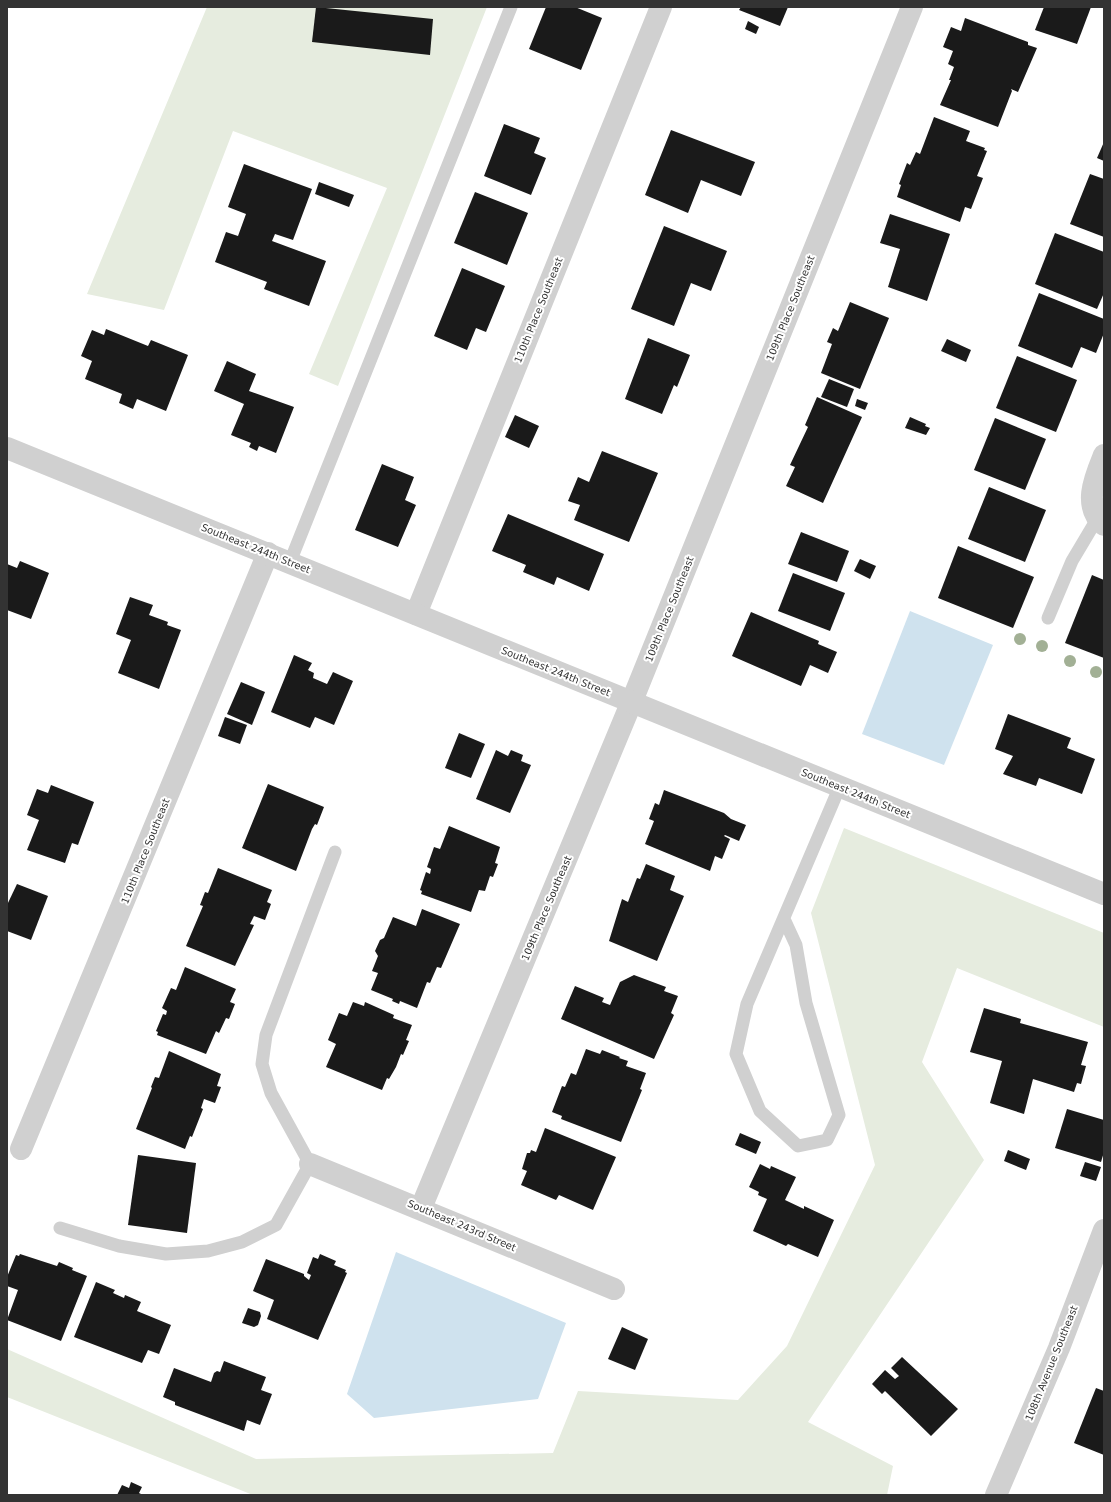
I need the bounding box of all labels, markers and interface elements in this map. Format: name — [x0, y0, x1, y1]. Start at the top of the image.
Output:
street label: 109th Place Southeast — [764, 254, 817, 363]
street label: 110th Place Southeast — [512, 256, 565, 365]
street label: Southeast 244th Street — [200, 522, 312, 575]
street label: 109th Place Southeast — [643, 555, 696, 664]
street label: Southeast 244th Street — [500, 645, 612, 698]
street label: Southeast 244th Street — [800, 767, 912, 820]
street label: 110th Place Southeast — [119, 797, 172, 906]
street label: 109th Place Southeast — [519, 854, 574, 962]
street label: Southeast 243rd Street — [406, 1198, 518, 1253]
street label: 108th Avenue Southeast — [1023, 1304, 1080, 1422]

